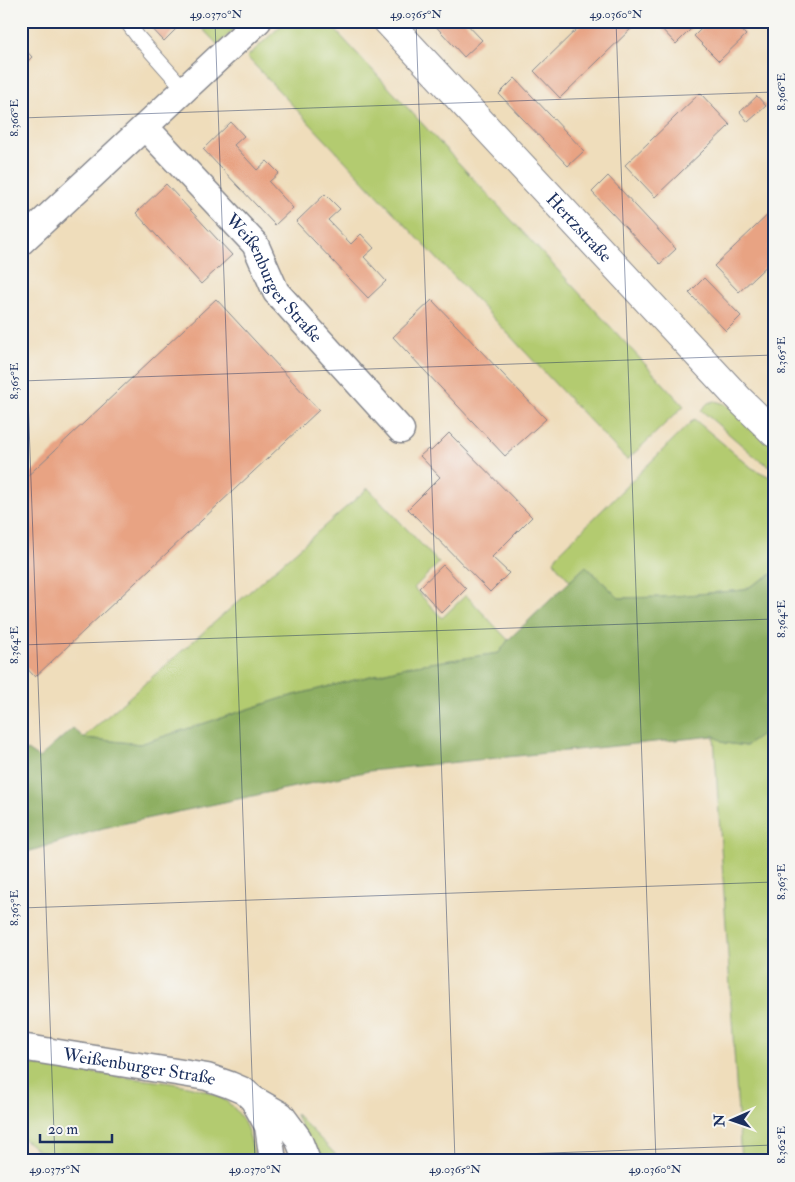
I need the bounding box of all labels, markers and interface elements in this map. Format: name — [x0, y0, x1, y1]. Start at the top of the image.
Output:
text: 49.0370°N — [190, 7, 242, 22]
text: 49.0365°N — [390, 7, 442, 22]
text: 49.0360°N — [590, 7, 643, 22]
text: 8.366°E — [774, 73, 789, 111]
text: 8.366°E — [7, 99, 22, 137]
street label: Hertzstraße — [541, 188, 617, 268]
street label: Weißenburger Straße — [220, 208, 328, 348]
text: 8.365°E — [774, 336, 789, 373]
text: 8.365°E — [7, 362, 22, 399]
text: 8.364°E — [774, 600, 789, 638]
text: 8.364°E — [7, 626, 22, 664]
text: 8.363°E — [774, 864, 789, 900]
text: 8.363°E — [7, 890, 22, 926]
street label: Weißenburger Straße — [60, 1043, 219, 1091]
north arrow — [708, 1094, 758, 1144]
scale bar — [40, 1112, 112, 1144]
text: N — [711, 1113, 728, 1128]
text: 20 m — [48, 1120, 78, 1139]
text: 8.362°E — [774, 1126, 789, 1164]
text: 49.0375°N — [29, 1162, 81, 1177]
text: 49.0370°N — [229, 1162, 281, 1177]
text: 49.0365°N — [429, 1162, 481, 1177]
text: 49.0360°N — [629, 1162, 682, 1177]

